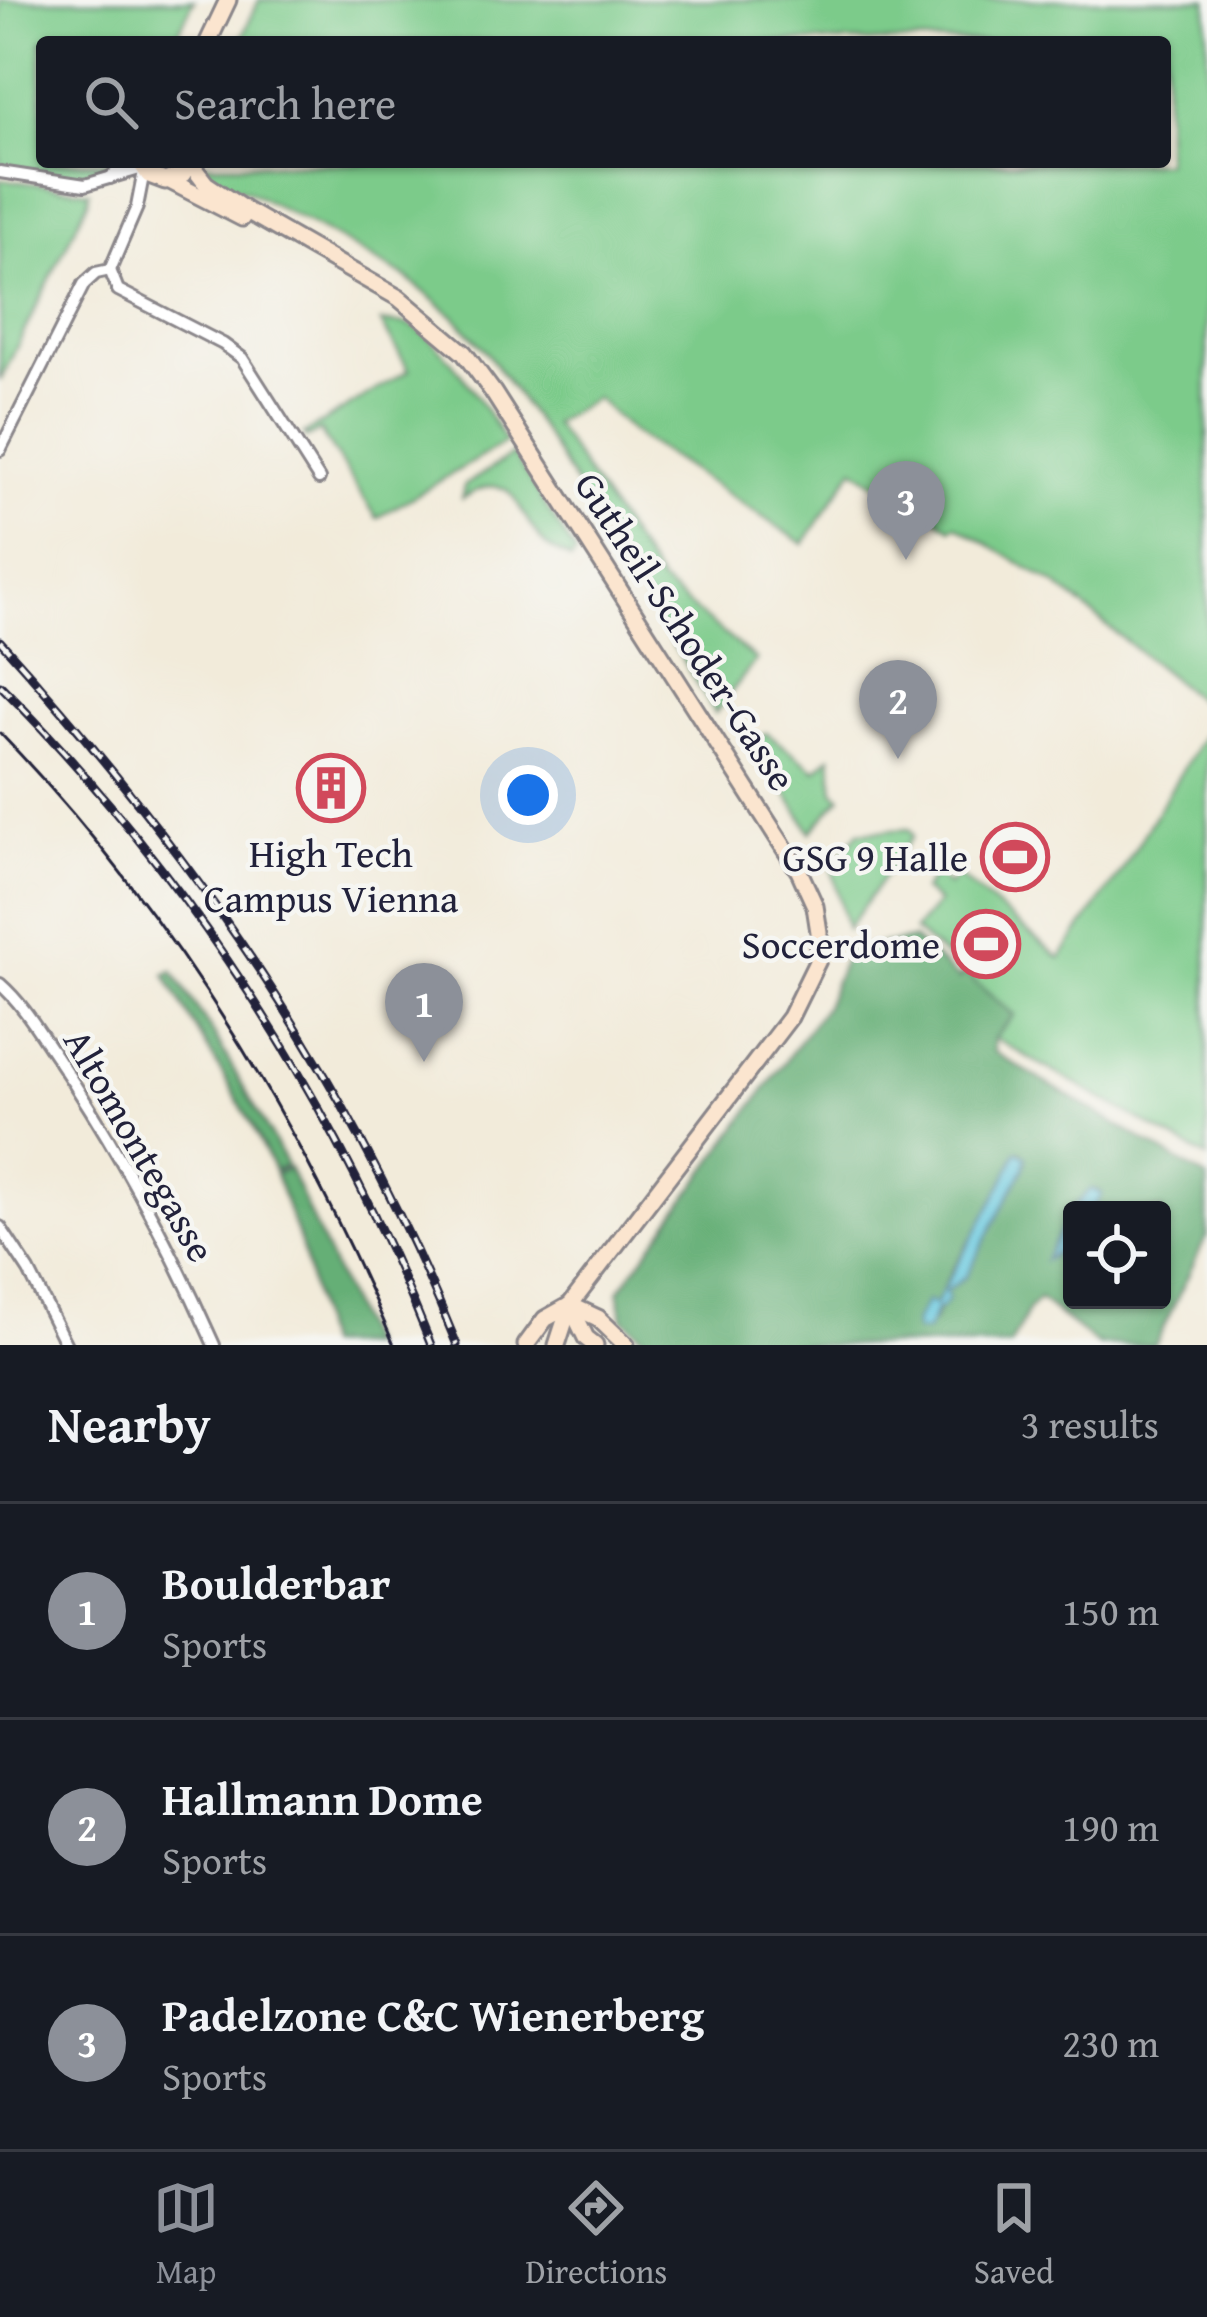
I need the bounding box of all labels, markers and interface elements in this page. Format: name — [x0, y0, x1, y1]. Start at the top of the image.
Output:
search box — [36, 36, 1171, 168]
icon: search — [78, 69, 144, 135]
text: Search here — [174, 70, 396, 135]
street label: Gutheil-Schoder-Gasse — [562, 460, 811, 801]
pin: 3 — [867, 461, 945, 560]
pin: 2 — [859, 660, 937, 759]
building icon: High Tech Campus Vienna — [296, 753, 366, 823]
your location — [498, 765, 558, 825]
sports icon: GSG 9 Halle — [980, 822, 1050, 892]
place label: High Tech Campus Vienna — [204, 824, 459, 926]
place label: GSG 9 Halle — [783, 828, 968, 885]
sports icon: Soccerdome — [951, 909, 1021, 979]
place label: Soccerdome — [742, 915, 940, 972]
pin: 1 — [385, 963, 463, 1062]
street label: Altomontegasse — [50, 1017, 230, 1272]
map controls — [1063, 1201, 1171, 1309]
button: locate — [1063, 1201, 1171, 1309]
text: Nearby — [48, 1386, 211, 1461]
text: 3 results — [1021, 1395, 1159, 1452]
text: Boulderbar — [162, 1550, 391, 1615]
text: 1 — [77, 1582, 97, 1639]
text: 150 m — [1062, 1582, 1159, 1639]
text: Sports — [162, 1615, 267, 1672]
text: Hallmann Dome — [162, 1766, 483, 1831]
text: 2 — [77, 1798, 97, 1855]
text: 190 m — [1062, 1798, 1159, 1855]
text: Sports — [162, 1831, 267, 1888]
text: Padelzone C&C Wienerberg — [162, 1982, 704, 2047]
text: 3 — [77, 2014, 97, 2071]
text: 230 m — [1062, 2014, 1159, 2071]
text: Sports — [162, 2047, 267, 2104]
tab: Map — [153, 2175, 219, 2295]
tab: Directions — [526, 2175, 667, 2295]
tab: Saved — [974, 2175, 1054, 2295]

